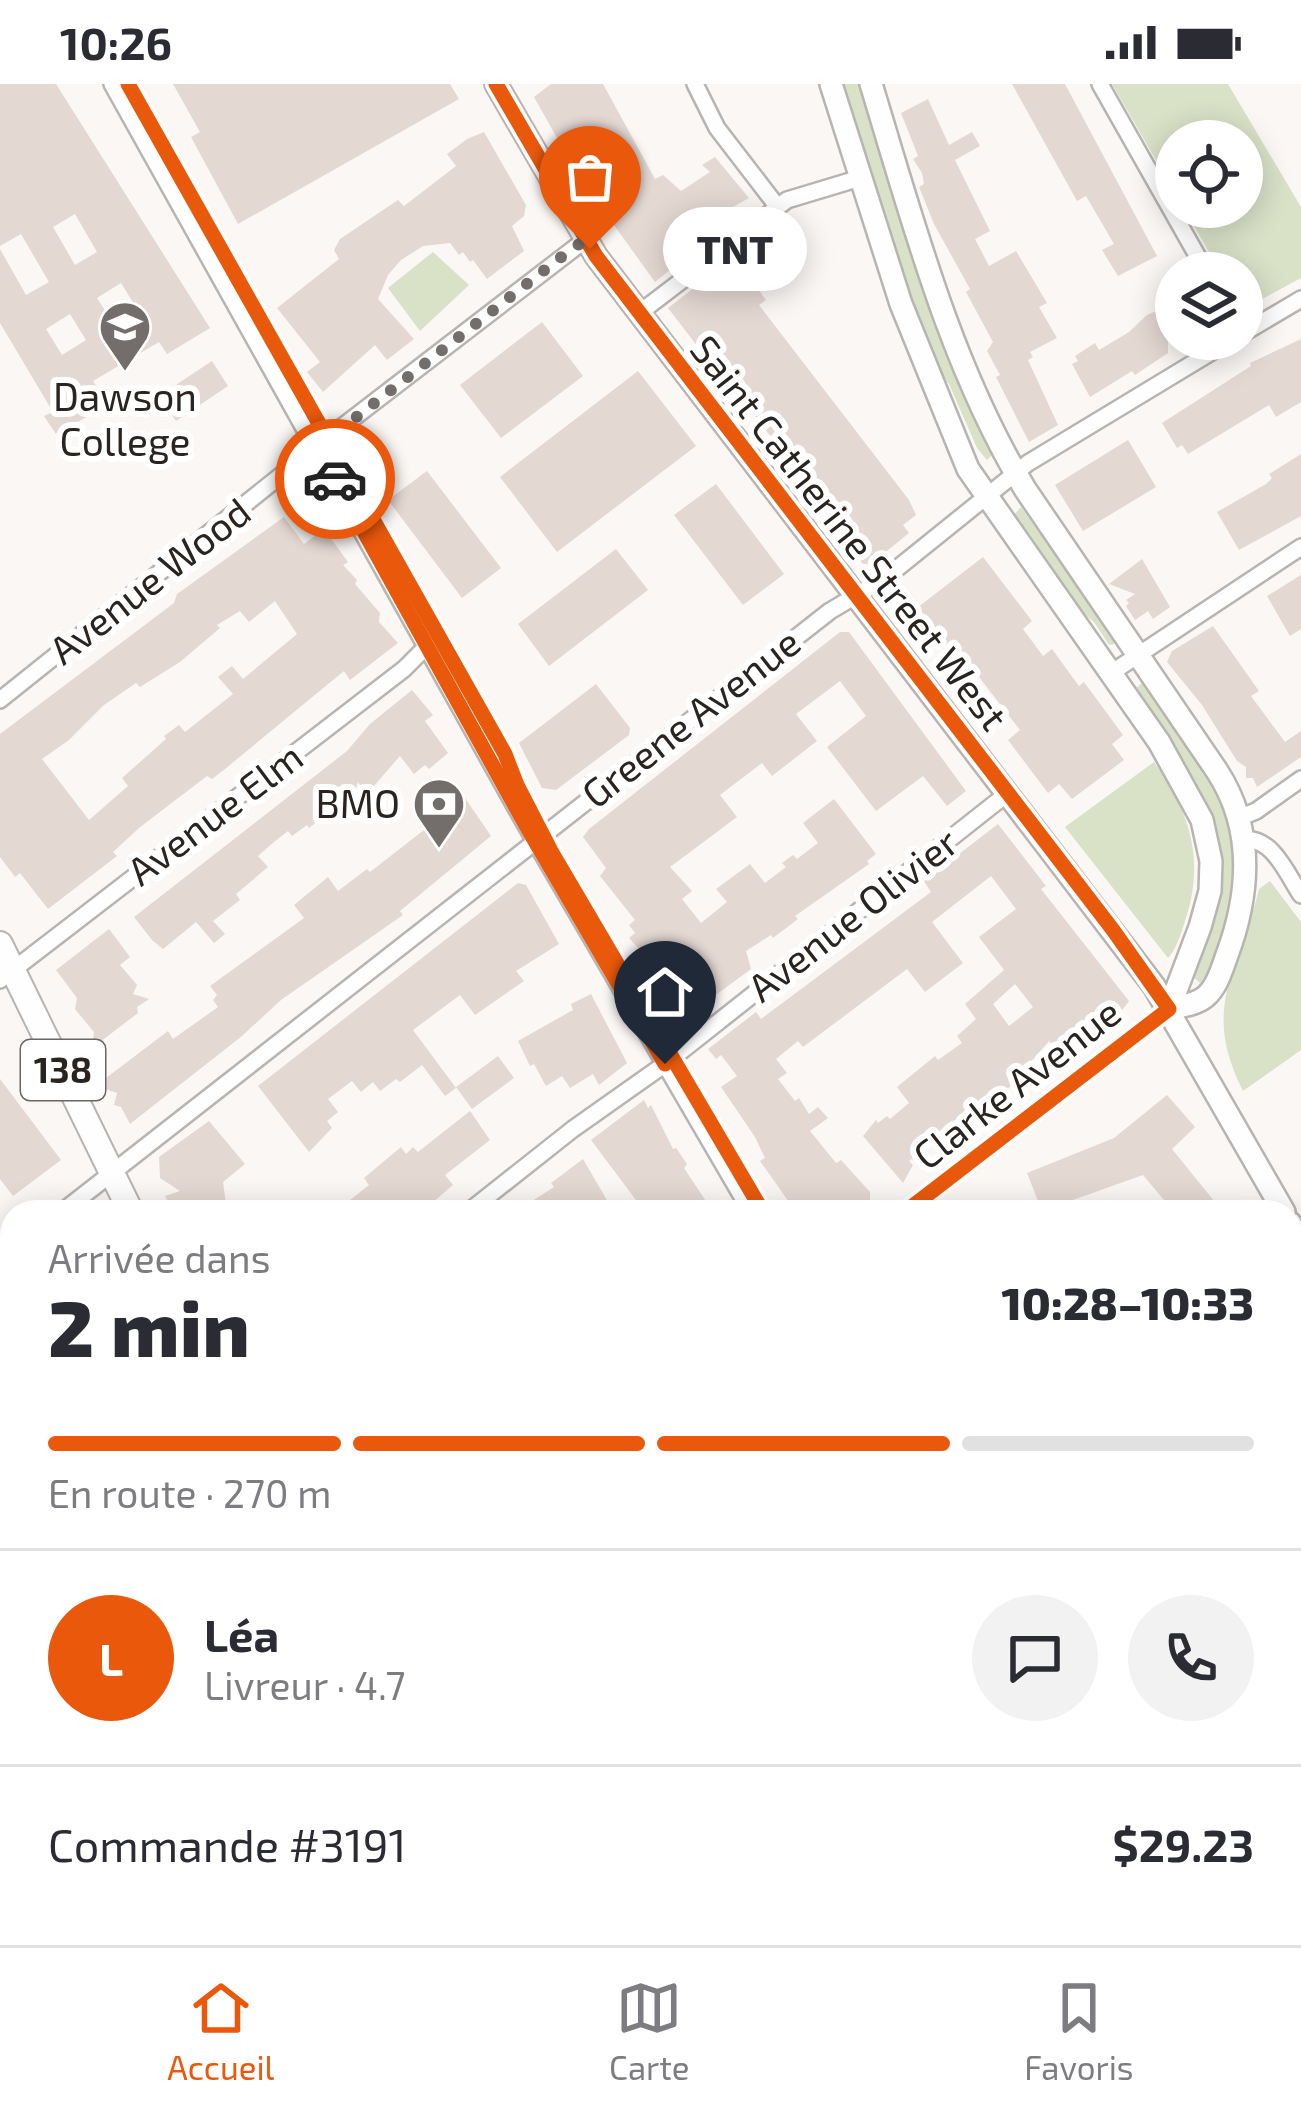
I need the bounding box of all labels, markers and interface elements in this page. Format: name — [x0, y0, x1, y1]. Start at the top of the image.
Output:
text: 10:26 — [60, 15, 172, 69]
map controls — [1155, 120, 1263, 360]
button: locate — [1155, 120, 1263, 228]
pin — [539, 126, 641, 249]
icon: bag — [557, 144, 623, 210]
callout: TNT — [662, 207, 806, 291]
text: TNT — [697, 225, 773, 272]
button: layers — [1155, 252, 1263, 360]
school or university icon: Dawson College — [97, 299, 153, 373]
street label: Saint Catherine Street West — [682, 326, 1019, 739]
place label: Dawson College — [53, 372, 197, 464]
courier — [275, 419, 395, 539]
icon: car — [302, 446, 368, 512]
street label: Avenue Wood — [39, 487, 259, 673]
street label: Greene Avenue — [572, 617, 808, 816]
street label: Avenue Elm — [117, 732, 311, 894]
bank icon: BMO — [411, 776, 467, 850]
place label: BMO — [316, 779, 400, 826]
street label: Avenue Olivier — [738, 817, 966, 1010]
pin — [614, 941, 716, 1064]
icon: home — [632, 959, 698, 1025]
street label: Clarke Avenue — [903, 987, 1129, 1178]
road number: 138 — [21, 1040, 105, 1100]
text: Arrivée dans — [48, 1234, 270, 1281]
text: 10:28–10:33 — [1002, 1275, 1254, 1329]
text: 2 min — [48, 1279, 250, 1373]
text: En route · 270 m — [48, 1469, 331, 1516]
button: chat — [972, 1595, 1098, 1721]
button: phone — [1128, 1595, 1254, 1721]
text: Léa — [204, 1607, 279, 1661]
text: L — [99, 1631, 123, 1685]
text: Livreur · 4.7 — [204, 1661, 406, 1708]
text: Commande #3191 — [48, 1817, 406, 1871]
text: $29.23 — [1113, 1817, 1254, 1871]
tab: Accueil — [167, 1975, 274, 2087]
tab: Carte — [609, 1975, 690, 2087]
tab: Favoris — [1024, 1975, 1134, 2087]

